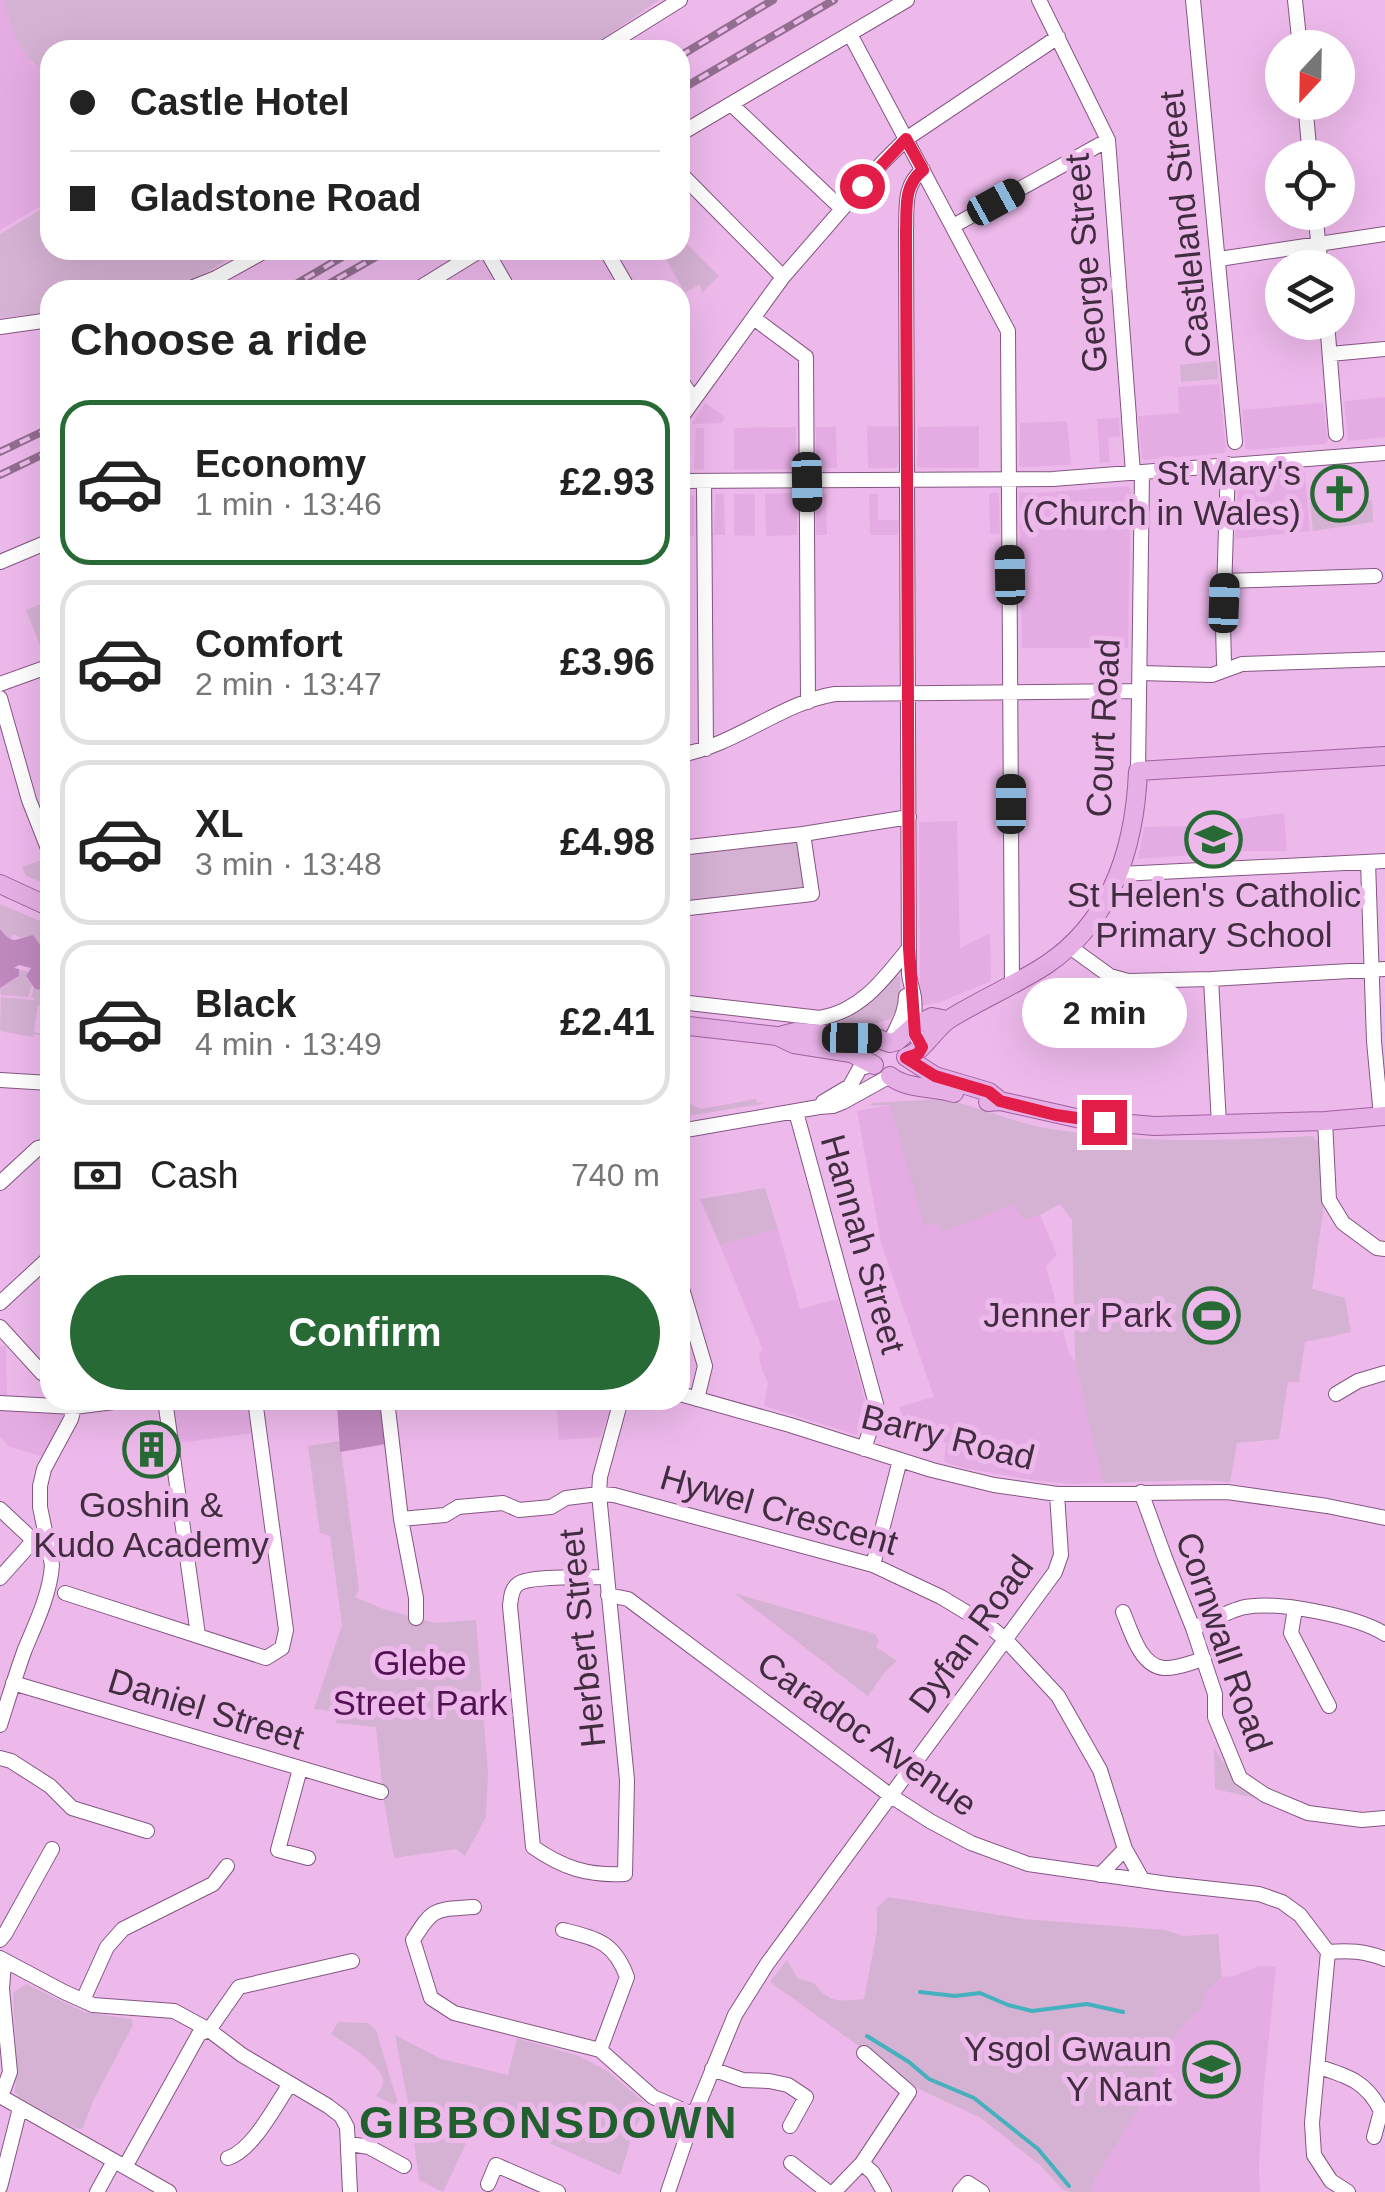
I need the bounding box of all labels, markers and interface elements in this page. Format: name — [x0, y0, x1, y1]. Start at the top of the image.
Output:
north arrow — [1265, 30, 1355, 120]
map controls — [1265, 30, 1355, 340]
text: Castle Hotel — [130, 81, 350, 123]
street label: Castleland Street — [1151, 88, 1218, 360]
button: locate — [1265, 140, 1355, 230]
street label: George Street — [1056, 152, 1115, 374]
route start — [840, 164, 885, 209]
car — [962, 174, 1030, 230]
text: Gladstone Road — [130, 177, 421, 219]
button: layers — [1265, 250, 1355, 340]
text: Choose a ride — [70, 314, 368, 365]
icon: car — [75, 438, 165, 528]
text: Economy — [195, 443, 366, 485]
car — [791, 452, 823, 512]
place label: St Mary's (Church in Wales) — [1022, 453, 1301, 532]
text: £2.93 — [560, 461, 655, 503]
church icon: St Mary's (Church in Wales) — [1310, 463, 1370, 523]
text: 1 min · 13:46 — [195, 486, 382, 522]
car — [994, 545, 1026, 605]
car — [1208, 572, 1240, 634]
icon: car — [75, 618, 165, 708]
text: Comfort — [195, 623, 343, 665]
street label: Court Road — [1078, 638, 1127, 818]
text: £3.96 — [560, 641, 655, 683]
text: 2 min · 13:47 — [195, 666, 382, 702]
car — [996, 774, 1026, 834]
icon: car — [75, 798, 165, 888]
text: XL — [195, 803, 244, 845]
school or university icon: St Helen's Catholic Primary School — [1184, 809, 1244, 869]
text: £4.98 — [560, 821, 655, 863]
text: 3 min · 13:48 — [195, 846, 382, 882]
place label: St Helen's Catholic Primary School — [1067, 875, 1361, 954]
callout: 2 min — [1022, 977, 1186, 1047]
icon: car — [75, 978, 165, 1068]
text: Black — [195, 983, 296, 1025]
text: 2 min — [1063, 995, 1146, 1031]
text: £2.41 — [560, 1001, 655, 1043]
car — [822, 1022, 882, 1054]
text: 4 min · 13:49 — [195, 1026, 382, 1062]
route end — [1082, 1100, 1127, 1145]
street label: Hannah Street — [814, 1130, 913, 1358]
icon: cash — [70, 1148, 125, 1203]
text: Cash — [150, 1154, 239, 1196]
text: 740 m — [571, 1157, 660, 1193]
button: Confirm — [70, 1275, 660, 1390]
sports icon: Jenner Park — [1181, 1285, 1241, 1345]
place label: Jenner Park — [983, 1295, 1172, 1334]
street label: Barry Road — [858, 1396, 1039, 1477]
building icon: Goshin & Kudo Academy — [121, 1419, 181, 1479]
street label: Hywel Crescent — [656, 1457, 903, 1562]
place label: Goshin & Kudo Academy — [33, 1485, 269, 1564]
street label: Herbert Street — [551, 1526, 612, 1749]
street label: Cornwall Road — [1169, 1527, 1280, 1757]
street label: Dyfan Road — [901, 1547, 1041, 1720]
park label: Glebe Street Park — [332, 1643, 508, 1722]
street label: Caradoc Avenue — [750, 1644, 984, 1824]
street label: Daniel Street — [104, 1660, 309, 1757]
place label: Ysgol Gwaun Y Nant — [964, 2029, 1172, 2108]
school or university icon: Ysgol Gwaun Y Nant — [1181, 2039, 1241, 2099]
district label: GIBBONSDOWN — [359, 2097, 739, 2148]

